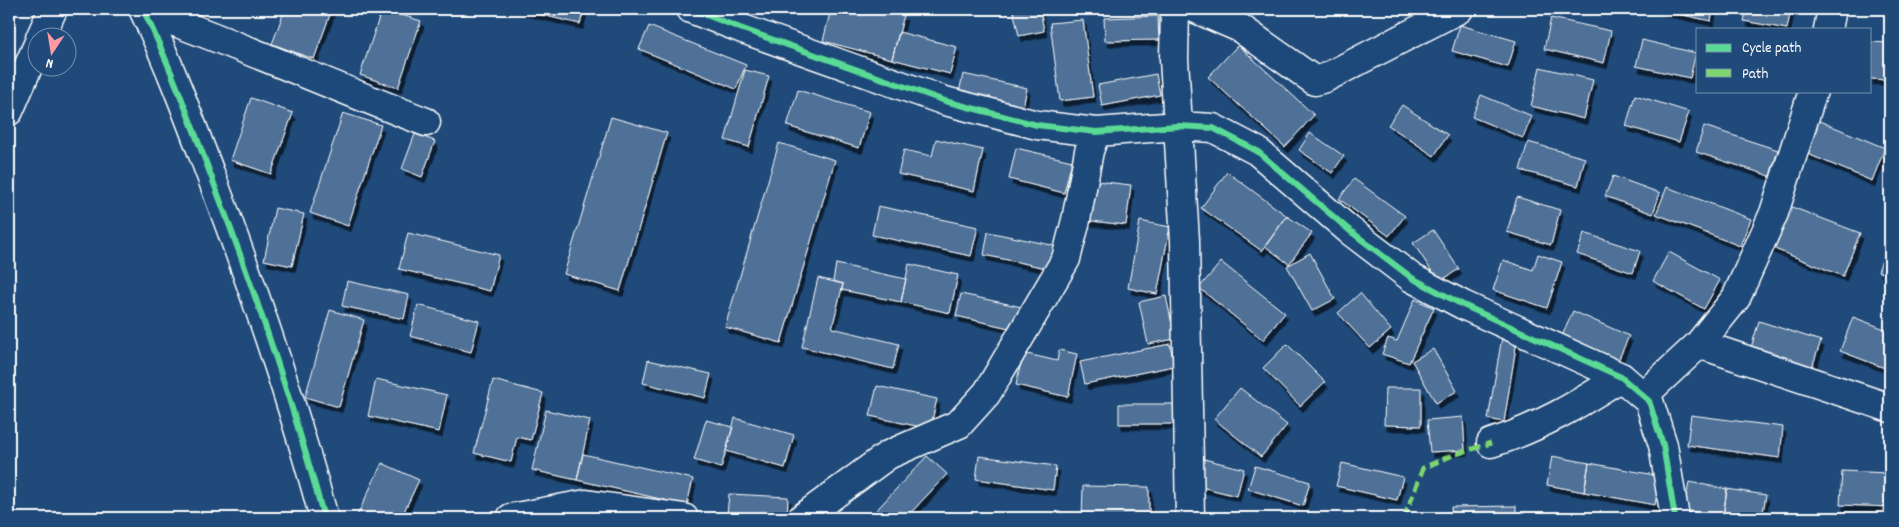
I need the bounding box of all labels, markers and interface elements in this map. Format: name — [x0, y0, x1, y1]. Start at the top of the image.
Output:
north arrow — [28, 28, 78, 78]
legend — [1696, 28, 1872, 92]
text: Cycle path — [1742, 38, 1802, 60]
text: N — [44, 52, 55, 73]
text: Path — [1742, 64, 1768, 86]

